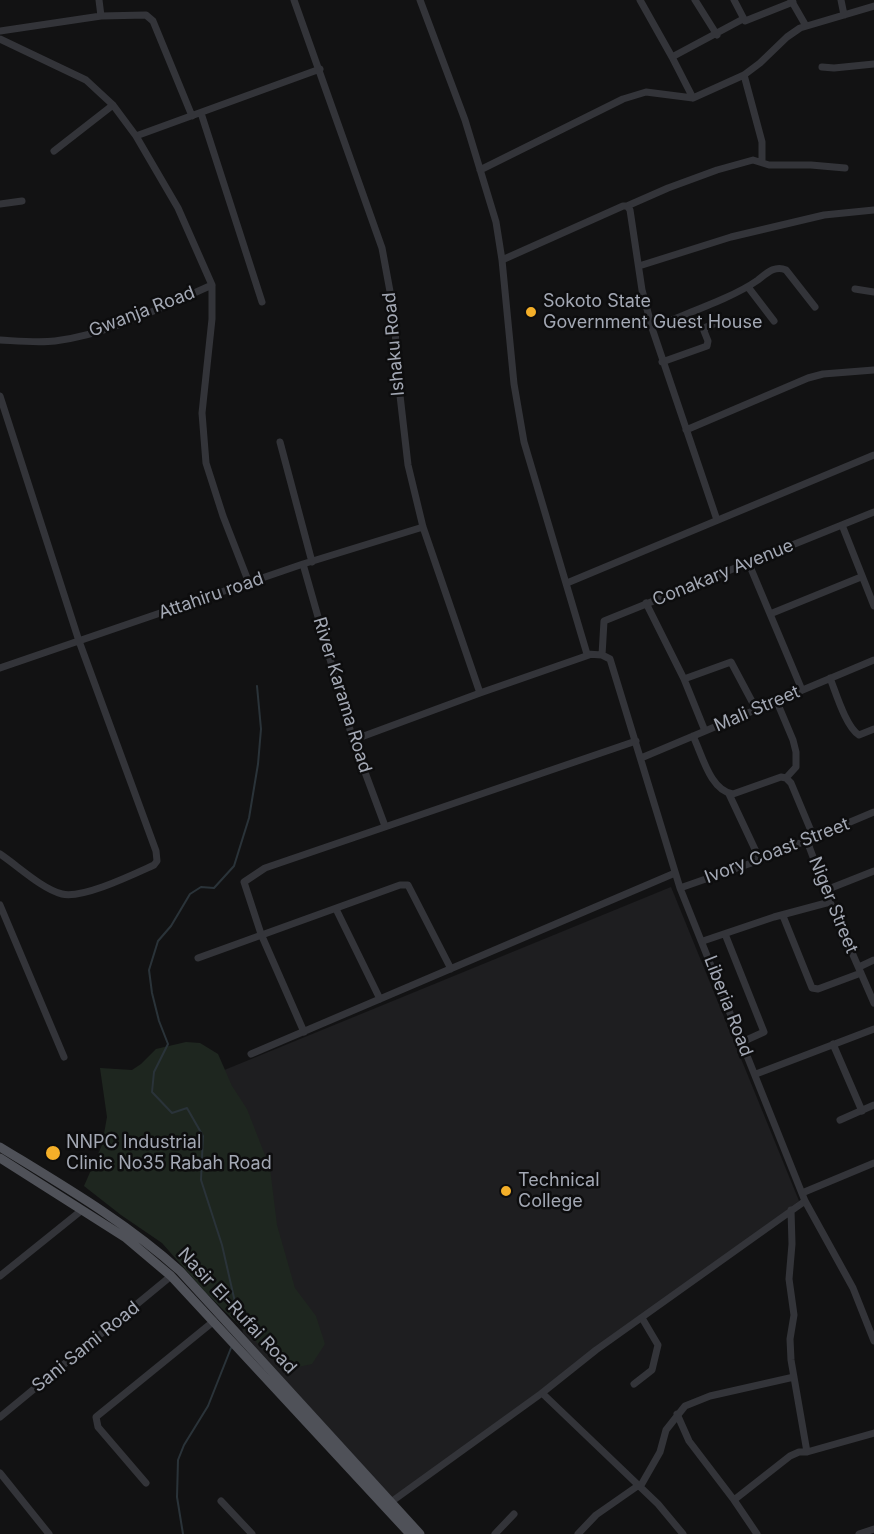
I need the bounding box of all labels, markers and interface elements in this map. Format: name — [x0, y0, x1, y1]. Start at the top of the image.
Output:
street label: Gwanja Road — [86, 282, 198, 342]
street label: Ishaku Road — [379, 291, 409, 397]
place label: Sokoto State Government Guest House — [543, 291, 762, 334]
marker: Sokoto State Government Guest House — [524, 305, 538, 319]
street label: Conakary Avenue — [649, 535, 797, 611]
street label: Attahiru road — [156, 568, 266, 624]
street label: River Karama Road — [308, 615, 376, 775]
street label: Mali Street — [711, 681, 803, 737]
street label: Ivory Coast Street — [702, 813, 852, 889]
street label: Niger Street — [804, 854, 862, 956]
street label: Liberia Road — [699, 953, 757, 1059]
place label: NNPC Industrial Clinic No35 Rabah Road — [66, 1132, 272, 1174]
marker: NNPC Industrial Clinic No35 Rabah Road — [44, 1144, 62, 1162]
place label: Technical College — [518, 1170, 600, 1212]
marker: Technical College — [499, 1184, 513, 1198]
street label: Nasir El-Rufai Road — [173, 1244, 301, 1378]
street label: Sani Sami Road — [28, 1297, 144, 1397]

